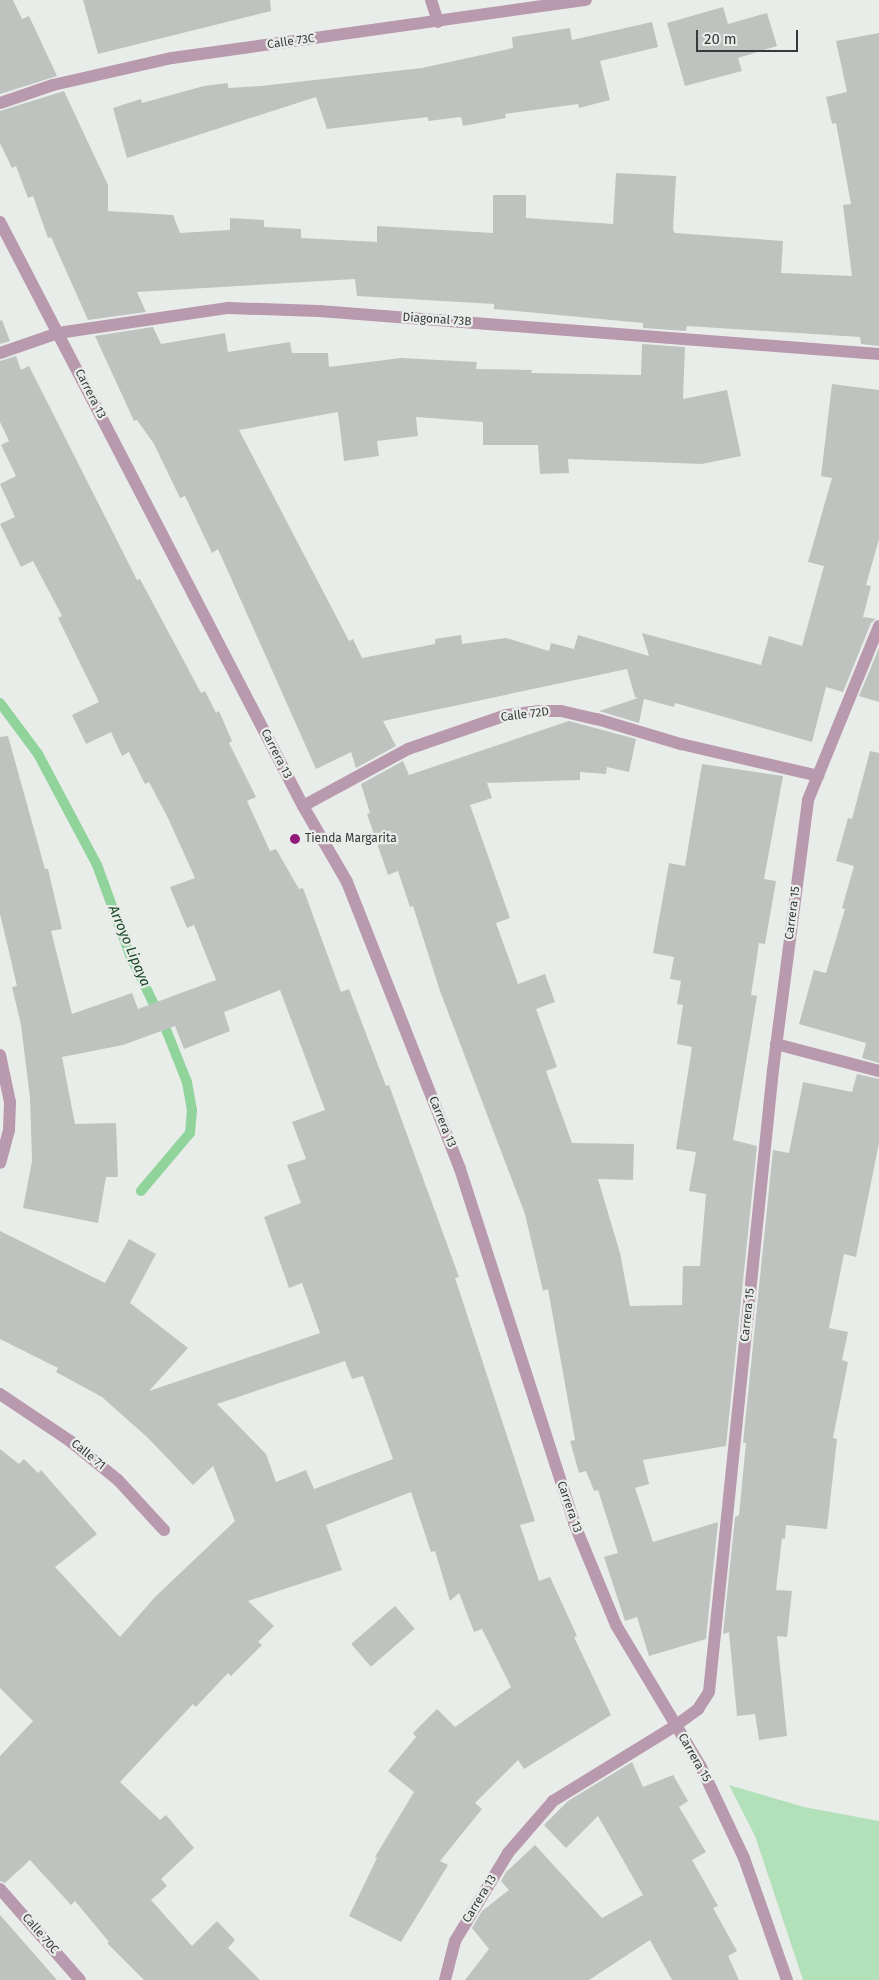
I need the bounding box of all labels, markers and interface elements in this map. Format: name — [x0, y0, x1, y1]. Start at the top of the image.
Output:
scale bar — [699, 20, 802, 52]
text: 20 m — [704, 30, 737, 48]
street label: Calle 73C — [266, 32, 316, 52]
street label: Diagonal 73B — [402, 310, 472, 330]
street label: Carrera 13 — [71, 367, 109, 421]
street label: Calle 72D — [500, 705, 550, 725]
street label: Carrera 13 — [257, 727, 295, 781]
place label: Tienda Margarita — [305, 832, 397, 846]
marker: Tienda Margarita — [289, 833, 301, 845]
street label: Carrera 15 — [783, 885, 803, 941]
water label: Arroyo Lipaya — [104, 903, 154, 989]
street label: Carrera 13 — [425, 1094, 459, 1150]
street label: Carrera 15 — [738, 1288, 758, 1342]
street label: Calle 71 — [68, 1437, 108, 1473]
street label: Carrera 13 — [553, 1479, 585, 1535]
street label: Carrera 15 — [674, 1731, 714, 1785]
street label: Carrera 13 — [460, 1872, 500, 1926]
street label: Calle 70C — [19, 1911, 61, 1957]

